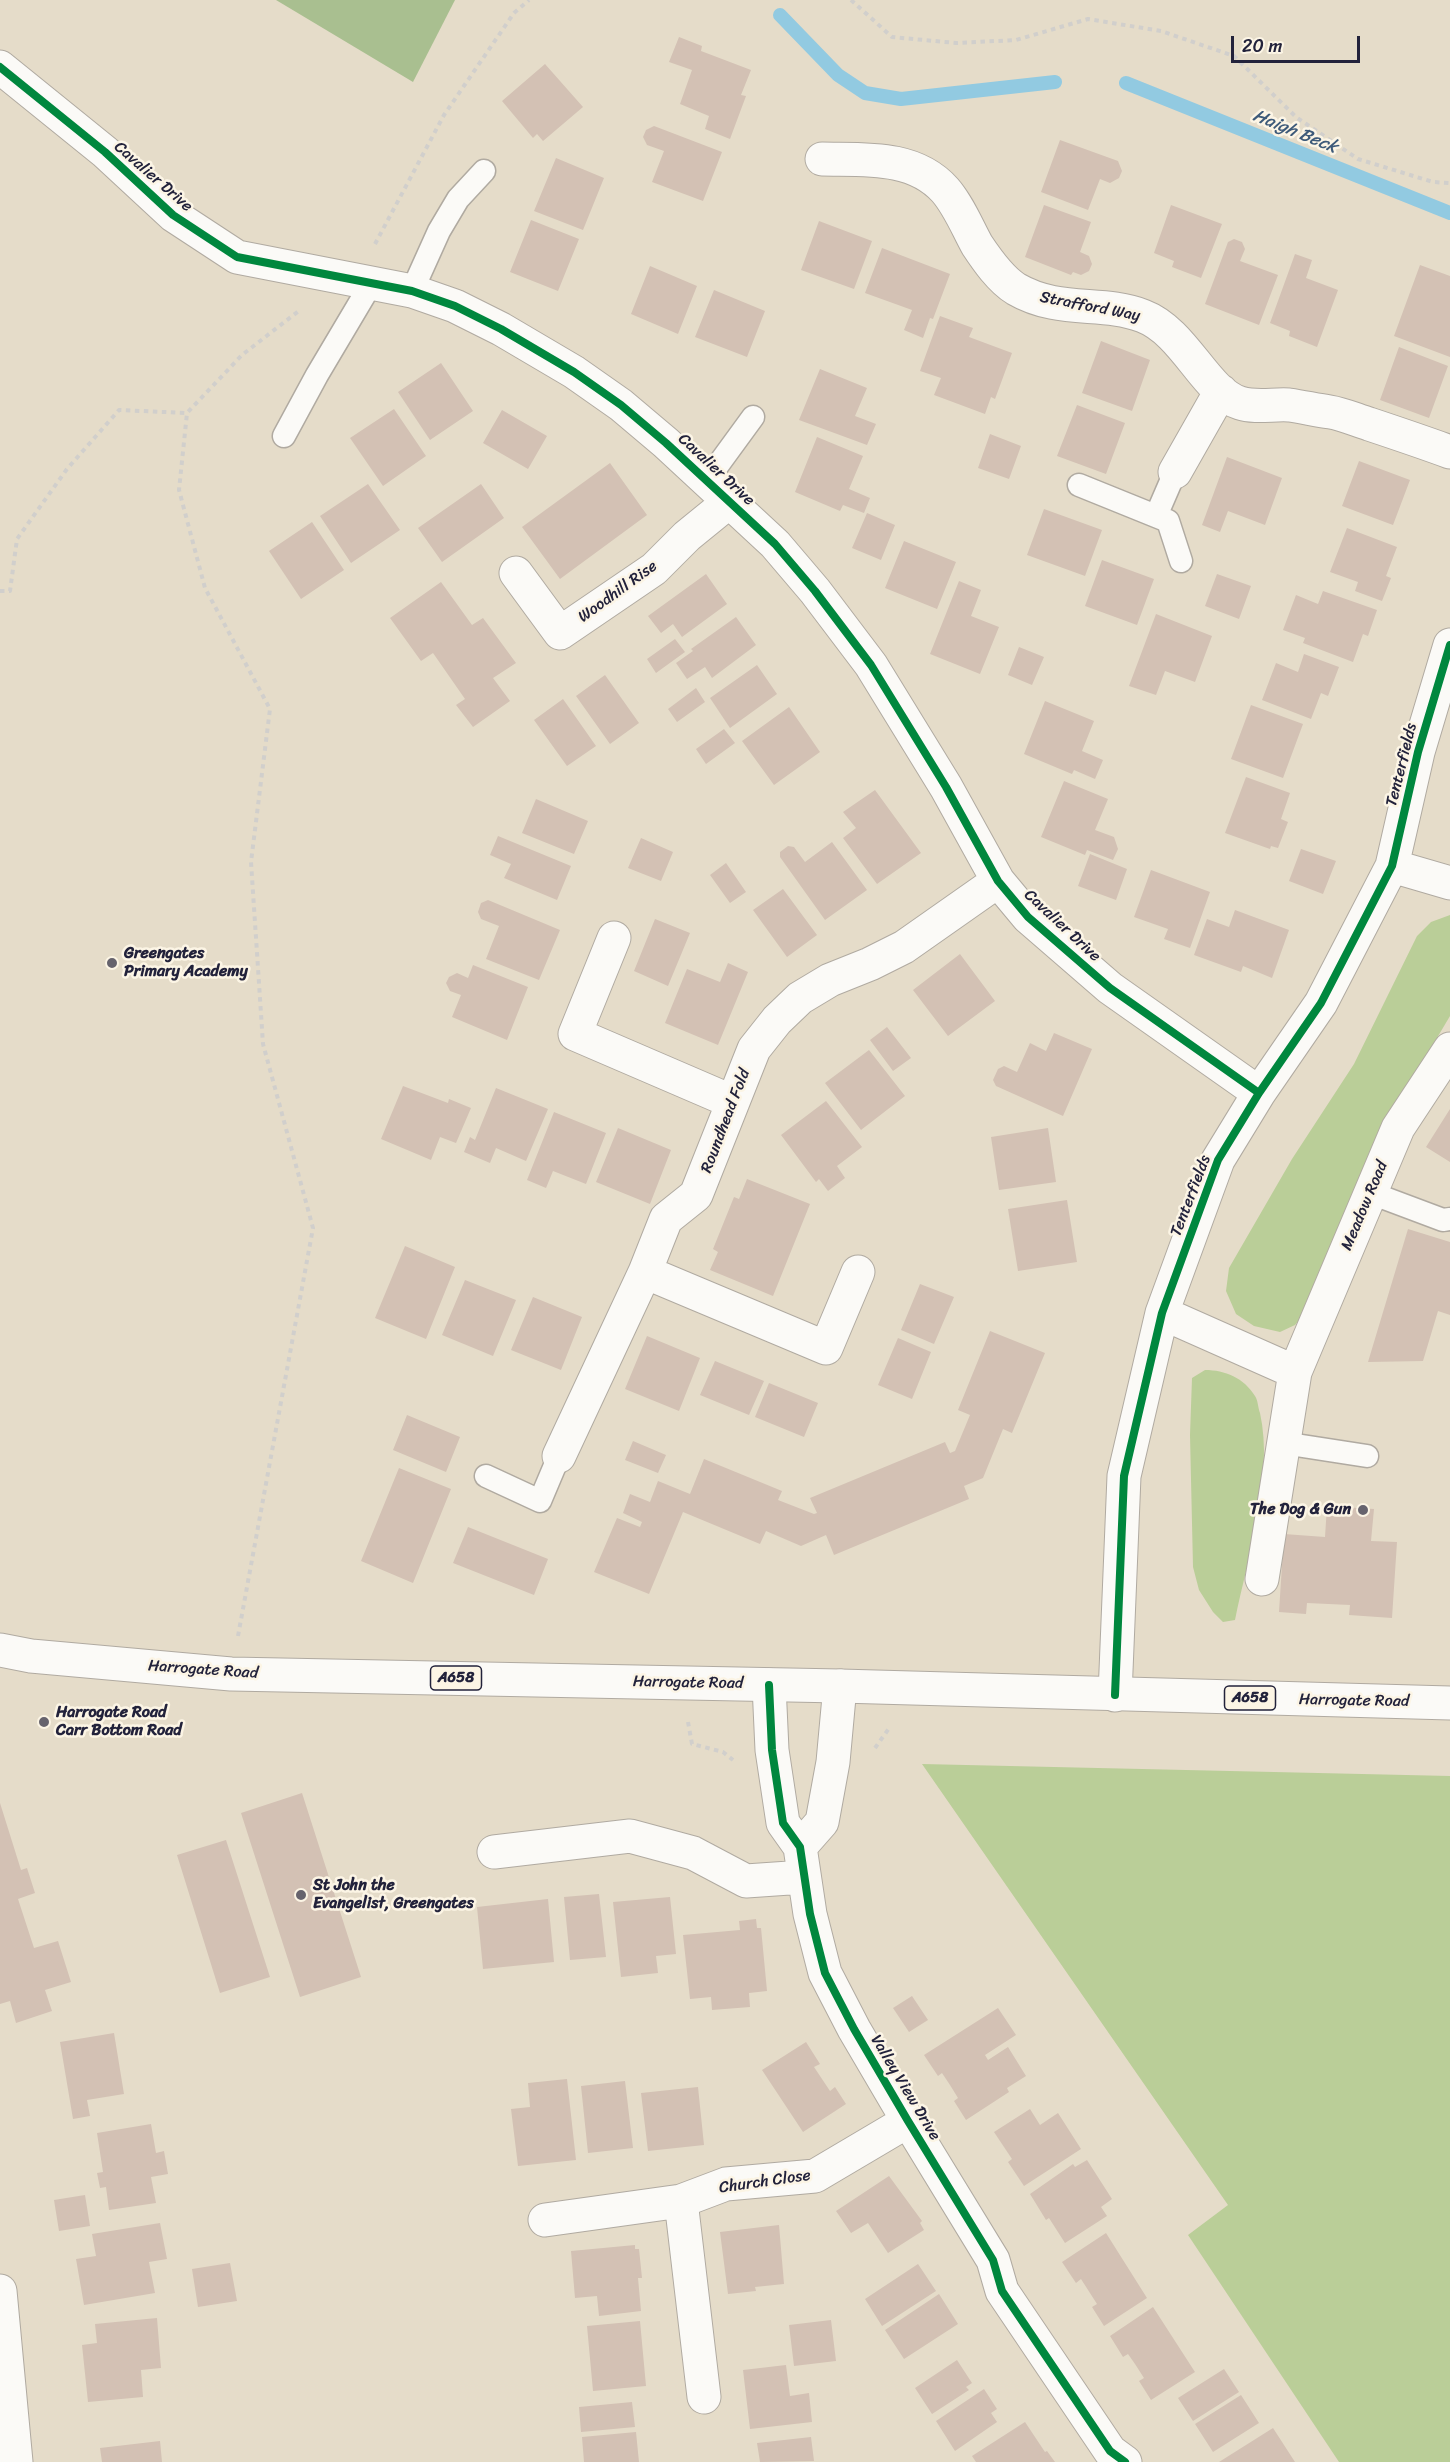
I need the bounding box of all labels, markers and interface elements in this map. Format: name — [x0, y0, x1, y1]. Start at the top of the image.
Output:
scale bar — [1234, 24, 1363, 62]
text: 20 m — [1242, 30, 1282, 62]
water label: Haigh Beck — [1250, 105, 1340, 159]
street label: Cavalier Drive — [110, 138, 196, 216]
street label: Strafford Way — [1038, 288, 1142, 326]
street label: Cavalier Drive — [674, 430, 758, 510]
street label: Woodhill Rise — [575, 557, 661, 627]
street label: Tenterfields — [1382, 721, 1422, 809]
street label: Cavalier Drive — [1020, 886, 1104, 966]
place label: Greengates Primary Academy — [124, 944, 248, 982]
marker: Greengates Primary Academy — [105, 956, 119, 970]
street label: Roundhead Fold — [697, 1066, 755, 1176]
street label: Tenterfields — [1167, 1153, 1215, 1239]
street label: Meadow Road — [1338, 1158, 1392, 1254]
place label: The Dog & Gun — [1250, 1500, 1351, 1520]
marker: The Dog & Gun — [1356, 1503, 1370, 1517]
street label: Harrogate Road — [147, 1657, 259, 1683]
road number: A658 — [430, 1666, 482, 1690]
street label: Harrogate Road — [633, 1672, 743, 1694]
road number: A658 — [1224, 1686, 1276, 1710]
street label: Harrogate Road — [1299, 1690, 1409, 1712]
place label: Harrogate Road Carr Bottom Road — [56, 1703, 182, 1741]
marker: Harrogate Road Carr Bottom Road — [37, 1715, 51, 1729]
place label: St John the Evangelist, Greengates — [313, 1876, 474, 1914]
marker: St John the Evangelist, Greengates — [294, 1888, 308, 1902]
street label: Valley View Drive — [866, 2032, 944, 2144]
street label: Church Close — [718, 2166, 812, 2198]

